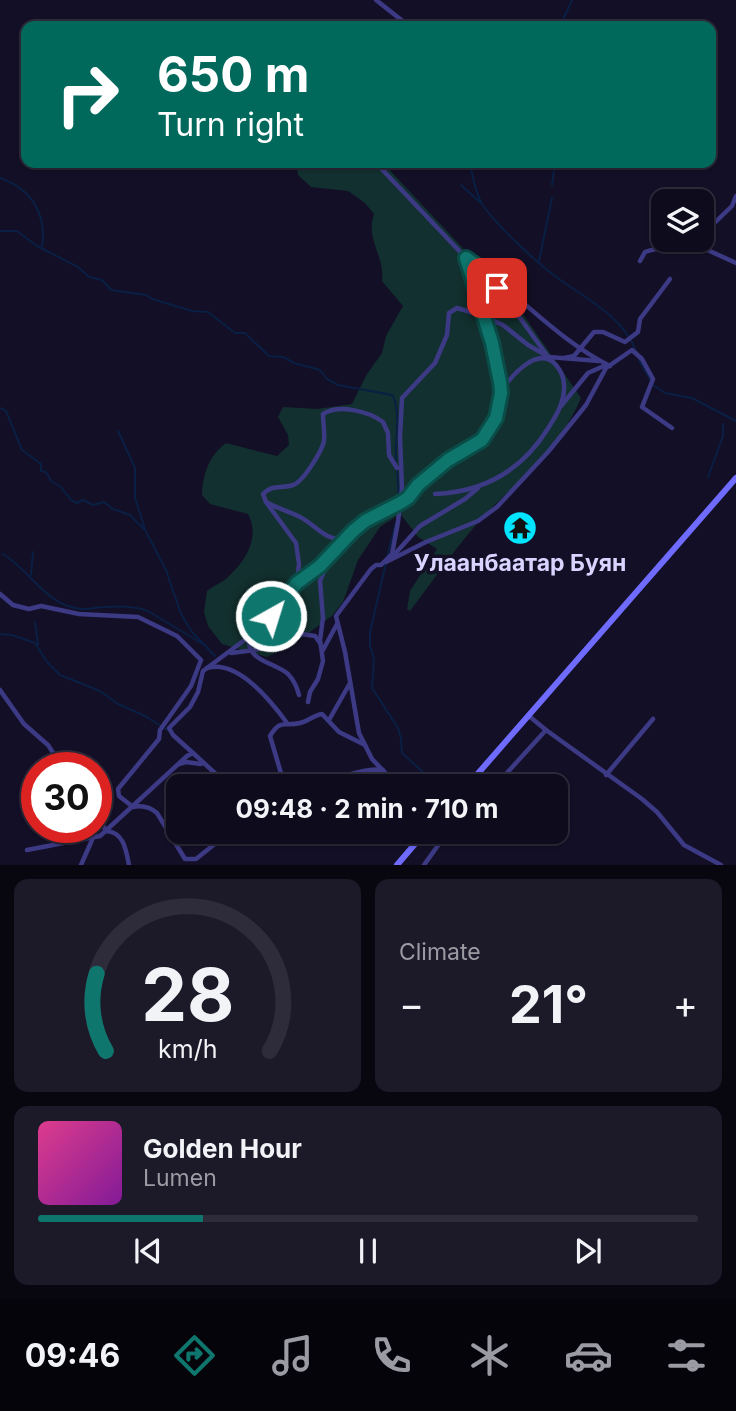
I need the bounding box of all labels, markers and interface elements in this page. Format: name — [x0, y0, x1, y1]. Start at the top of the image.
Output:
text: 650 m — [157, 45, 310, 104]
icon: right — [42, 49, 133, 140]
text: Turn right — [157, 105, 304, 144]
map controls — [651, 189, 714, 252]
button: layers — [651, 189, 714, 252]
pin — [467, 258, 527, 318]
icon: arrive — [478, 269, 516, 307]
temple icon: Улаанбаатар Буян — [501, 509, 539, 547]
place label: Улаанбаатар Буян — [414, 549, 626, 577]
position arrow — [234, 579, 308, 653]
speed limit sign: 30 — [21, 752, 112, 843]
text: 09:48 · 2 min · 710 m — [236, 793, 498, 824]
text: Climate — [399, 938, 481, 966]
text: 28 — [141, 951, 234, 1040]
text: 21° — [509, 973, 588, 1036]
text: − — [399, 981, 424, 1027]
text: + — [673, 981, 698, 1027]
text: km/h — [158, 1034, 217, 1064]
text: Golden Hour — [143, 1133, 302, 1164]
text: Lumen — [143, 1164, 217, 1192]
icon: previous — [129, 1232, 167, 1270]
icon: pause — [349, 1232, 387, 1270]
icon: next — [569, 1232, 607, 1270]
icon: directions — [170, 1331, 219, 1380]
icon: music — [268, 1331, 317, 1380]
icon: phone — [367, 1331, 416, 1380]
icon: climate — [465, 1331, 514, 1380]
icon: car — [564, 1331, 613, 1380]
icon: filters — [662, 1331, 711, 1380]
text: 09:46 — [25, 1336, 120, 1375]

